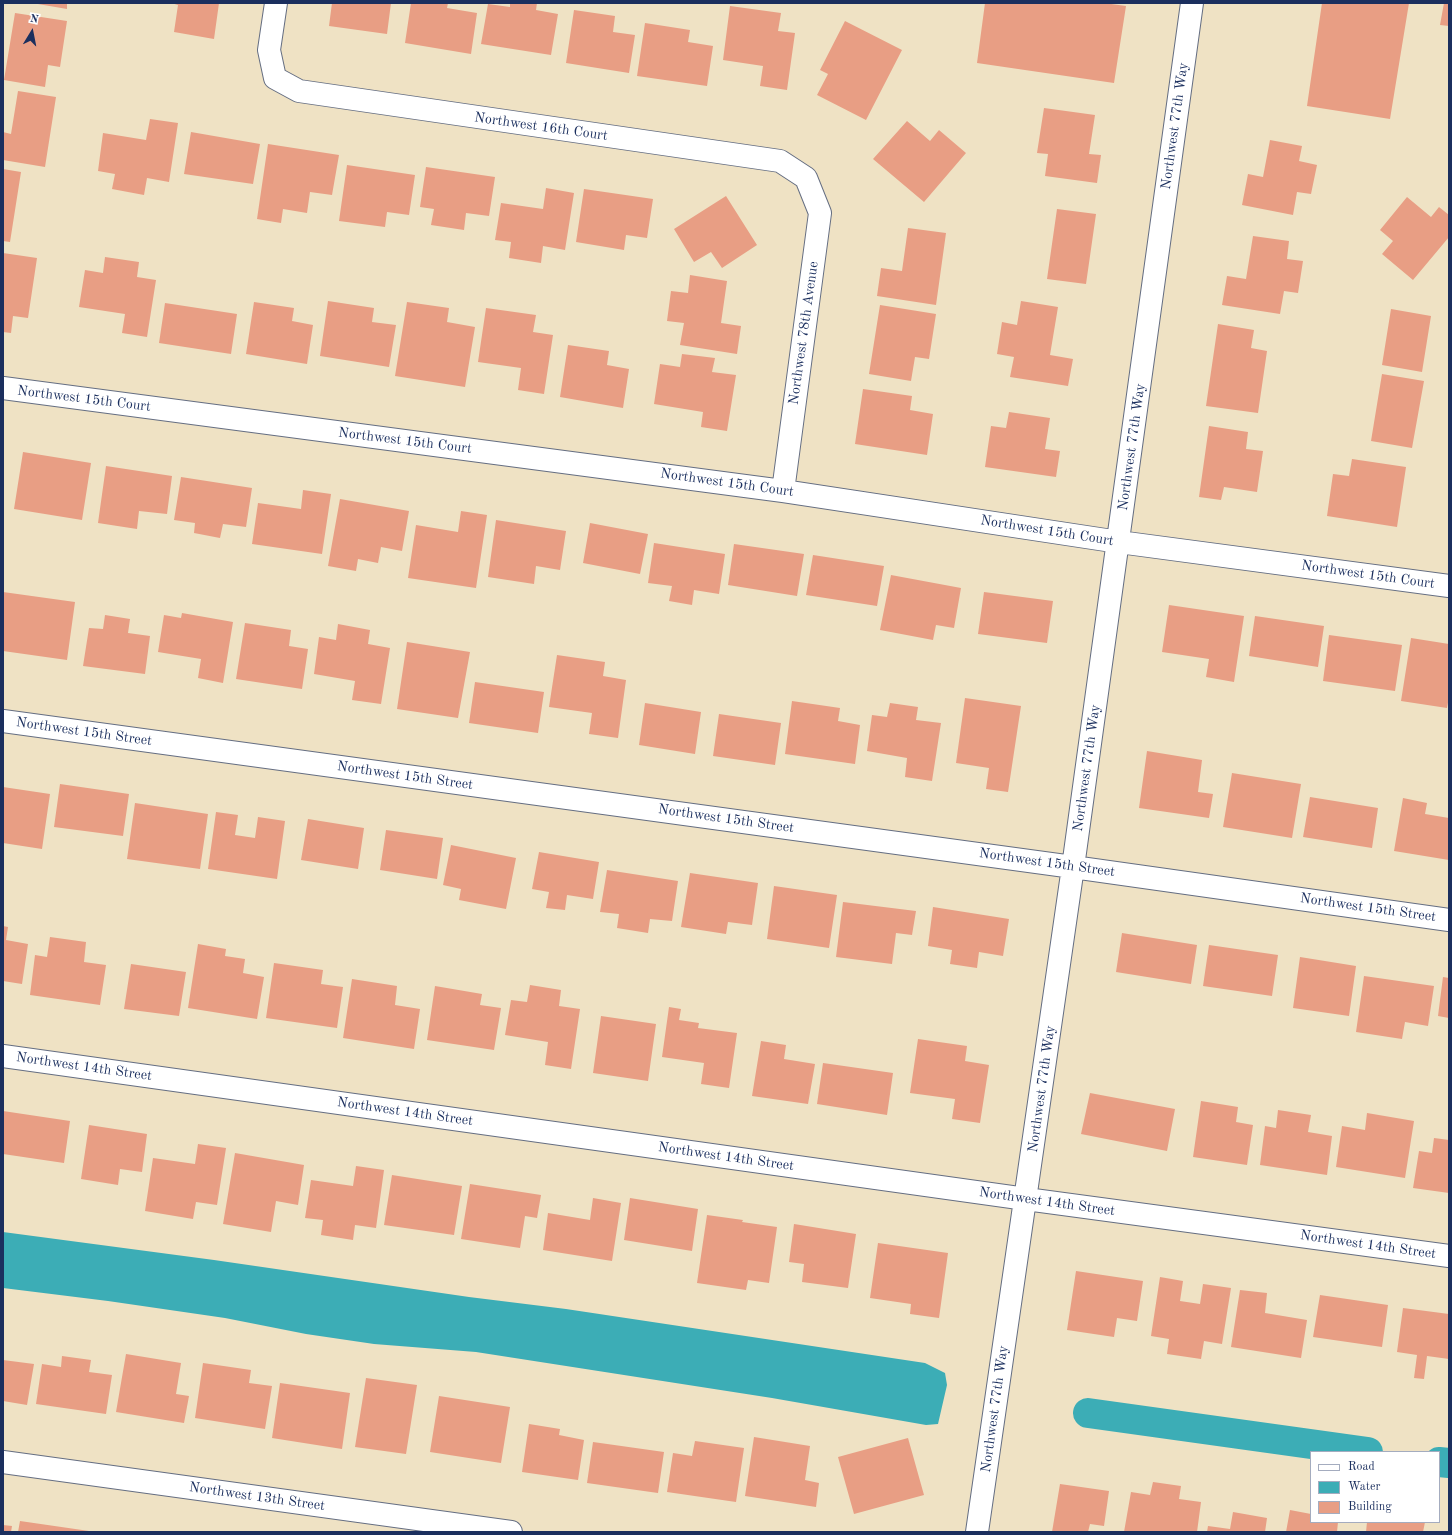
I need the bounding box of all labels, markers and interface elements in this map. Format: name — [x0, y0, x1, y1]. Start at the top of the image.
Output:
north arrow — [12, 12, 52, 52]
text: N — [29, 14, 39, 26]
street label: Northwest 77th Way — [1158, 61, 1192, 191]
street label: Northwest 16th Court — [473, 109, 609, 145]
street label: Northwest 78th Avenue — [786, 260, 822, 406]
street label: Northwest 15th Court — [16, 382, 152, 416]
street label: Northwest 77th Way — [1115, 382, 1149, 512]
street label: Northwest 15th Court — [337, 424, 473, 458]
street label: Northwest 15th Court — [659, 465, 795, 501]
street label: Northwest 15th Court — [979, 512, 1115, 550]
street label: Northwest 15th Court — [1300, 557, 1436, 593]
street label: Northwest 77th Way — [1070, 703, 1104, 833]
street label: Northwest 15th Street — [15, 714, 153, 750]
street label: Northwest 15th Street — [336, 758, 474, 794]
street label: Northwest 15th Street — [657, 801, 795, 837]
street label: Northwest 15th Street — [978, 845, 1116, 881]
street label: Northwest 15th Street — [1299, 890, 1437, 926]
street label: Northwest 77th Way — [1025, 1024, 1059, 1154]
street label: Northwest 14th Street — [15, 1049, 153, 1085]
street label: Northwest 14th Street — [336, 1094, 474, 1130]
street label: Northwest 14th Street — [657, 1139, 795, 1175]
street label: Northwest 14th Street — [978, 1184, 1116, 1220]
street label: Northwest 14th Street — [1299, 1227, 1437, 1263]
street label: Northwest 77th Way — [978, 1344, 1012, 1474]
legend — [1310, 1451, 1440, 1523]
text: Road — [1348, 1461, 1375, 1473]
street label: Northwest 13th Street — [188, 1479, 326, 1515]
text: Water — [1348, 1481, 1380, 1493]
text: Building — [1348, 1501, 1392, 1513]

